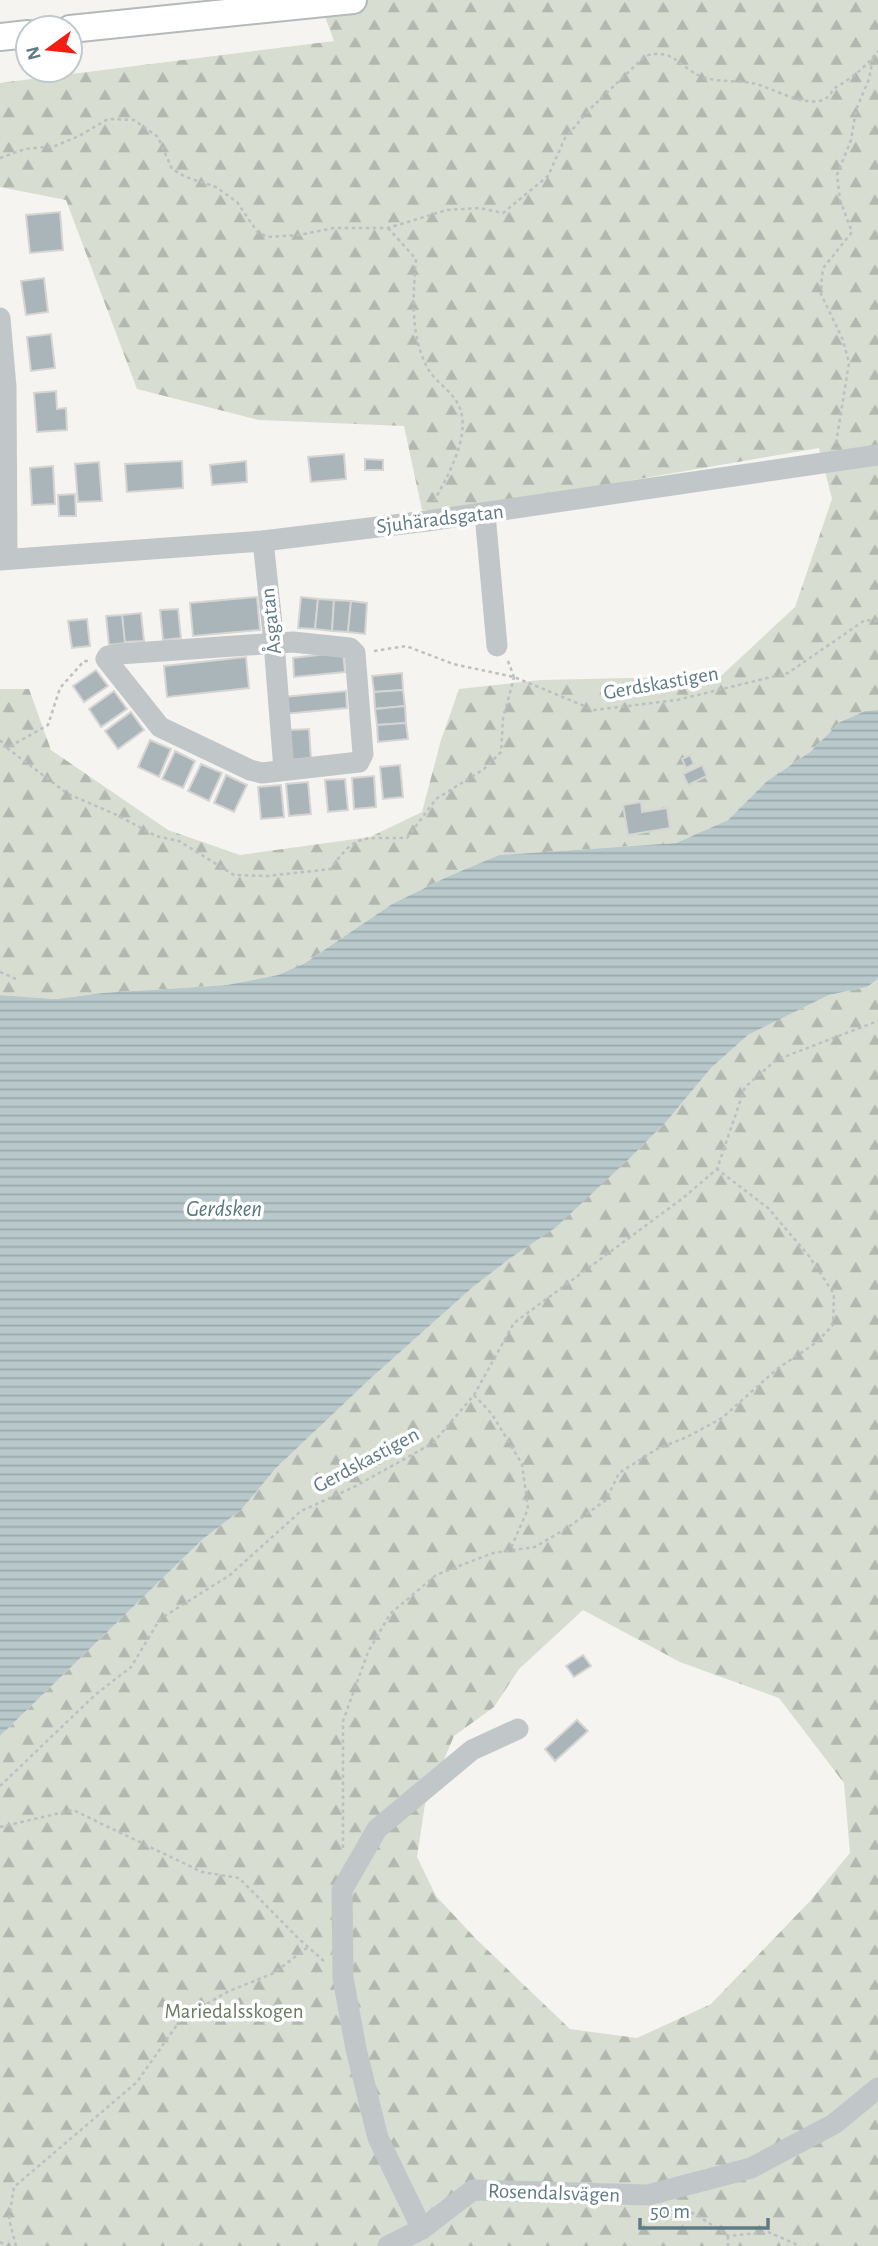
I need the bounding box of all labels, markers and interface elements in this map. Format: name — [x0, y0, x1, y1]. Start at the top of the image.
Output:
north arrow — [14, 14, 84, 84]
text: N — [23, 44, 45, 62]
street label: Sjuhäradsgatan — [375, 501, 505, 537]
street label: Åsgatan — [255, 587, 285, 655]
street label: Gerdskastigen — [602, 663, 720, 703]
water label: Gerdsken — [186, 1198, 262, 1221]
street label: Gerdskastigen — [310, 1423, 422, 1497]
park label: Mariedalsskogen — [165, 2001, 304, 2022]
street label: Rosendalsvägen — [488, 2180, 620, 2206]
scale bar — [640, 2186, 768, 2230]
text: 50 m — [650, 2201, 690, 2222]

